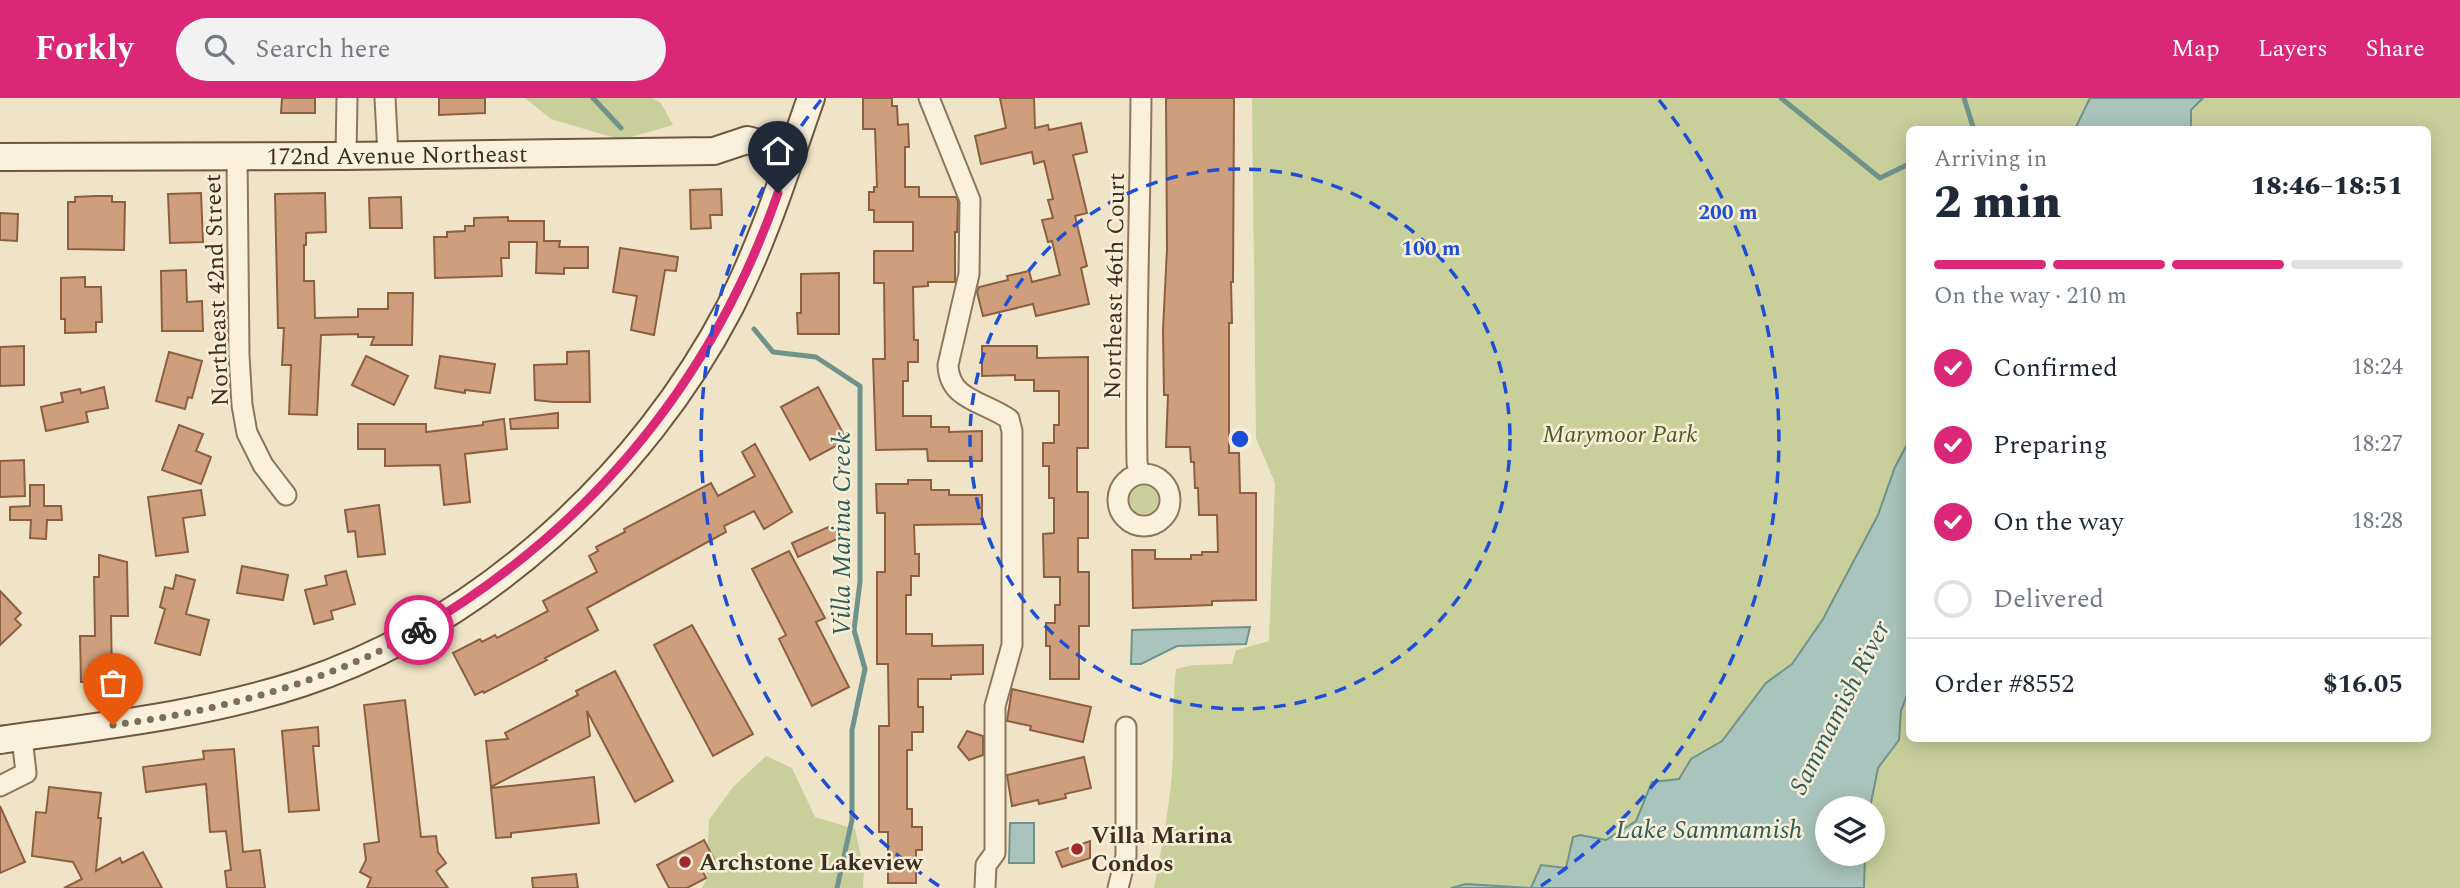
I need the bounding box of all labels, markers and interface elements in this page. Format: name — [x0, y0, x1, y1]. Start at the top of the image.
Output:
search box — [176, 18, 666, 81]
text: Forkly — [35, 24, 134, 74]
text: Search here — [256, 29, 390, 69]
icon: search — [200, 30, 238, 68]
text: Map — [2171, 31, 2220, 67]
text: Layers — [2258, 31, 2328, 67]
text: Share — [2366, 31, 2425, 67]
pin — [748, 121, 808, 193]
icon: home — [759, 132, 797, 170]
street label: 172nd Avenue Northeast — [266, 137, 528, 175]
text: Arriving in — [1934, 142, 2047, 177]
text: 18:46–18:51 — [2251, 166, 2403, 206]
text: 2 min — [1934, 168, 2061, 238]
street label: Northeast 46th Court — [1095, 172, 1135, 400]
street label: Northeast 42nd Street — [195, 173, 239, 407]
text: 200 m — [1698, 197, 1758, 229]
text: 100 m — [1401, 233, 1461, 265]
text: On the way · 210 m — [1934, 279, 2127, 314]
text: Confirmed — [1993, 348, 2118, 388]
icon: check — [1934, 349, 1972, 387]
text: 18:24 — [2351, 350, 2403, 385]
park label: Marymoor Park — [1543, 417, 1697, 453]
text: Preparing — [1993, 425, 2107, 465]
icon: check — [1934, 426, 1972, 464]
centre of rings — [1228, 427, 1252, 451]
text: 18:27 — [2351, 427, 2403, 462]
water label: Villa Marina Creek — [822, 432, 862, 636]
text: On the way — [1993, 502, 2124, 542]
icon: check — [1934, 503, 1972, 541]
text: 18:28 — [2351, 504, 2403, 539]
text: Delivered — [1993, 579, 2104, 619]
courier — [384, 595, 454, 665]
icon: bike — [400, 611, 438, 649]
water label: Sammamish River — [1779, 613, 1901, 801]
pin — [83, 653, 143, 725]
icon: bag — [94, 664, 132, 702]
text: Order #8552 — [1934, 664, 2074, 704]
text: $16.05 — [2323, 664, 2403, 704]
map controls — [1815, 796, 1885, 866]
button: layers — [1815, 796, 1885, 866]
water label: Lake Sammamish — [1615, 810, 1803, 850]
place label: Villa Marina Condos — [1091, 818, 1233, 882]
marker: Villa Marina Condos — [1069, 841, 1085, 857]
place label: Archstone Lakeview — [699, 845, 924, 881]
marker: Archstone Lakeview — [677, 854, 693, 870]

